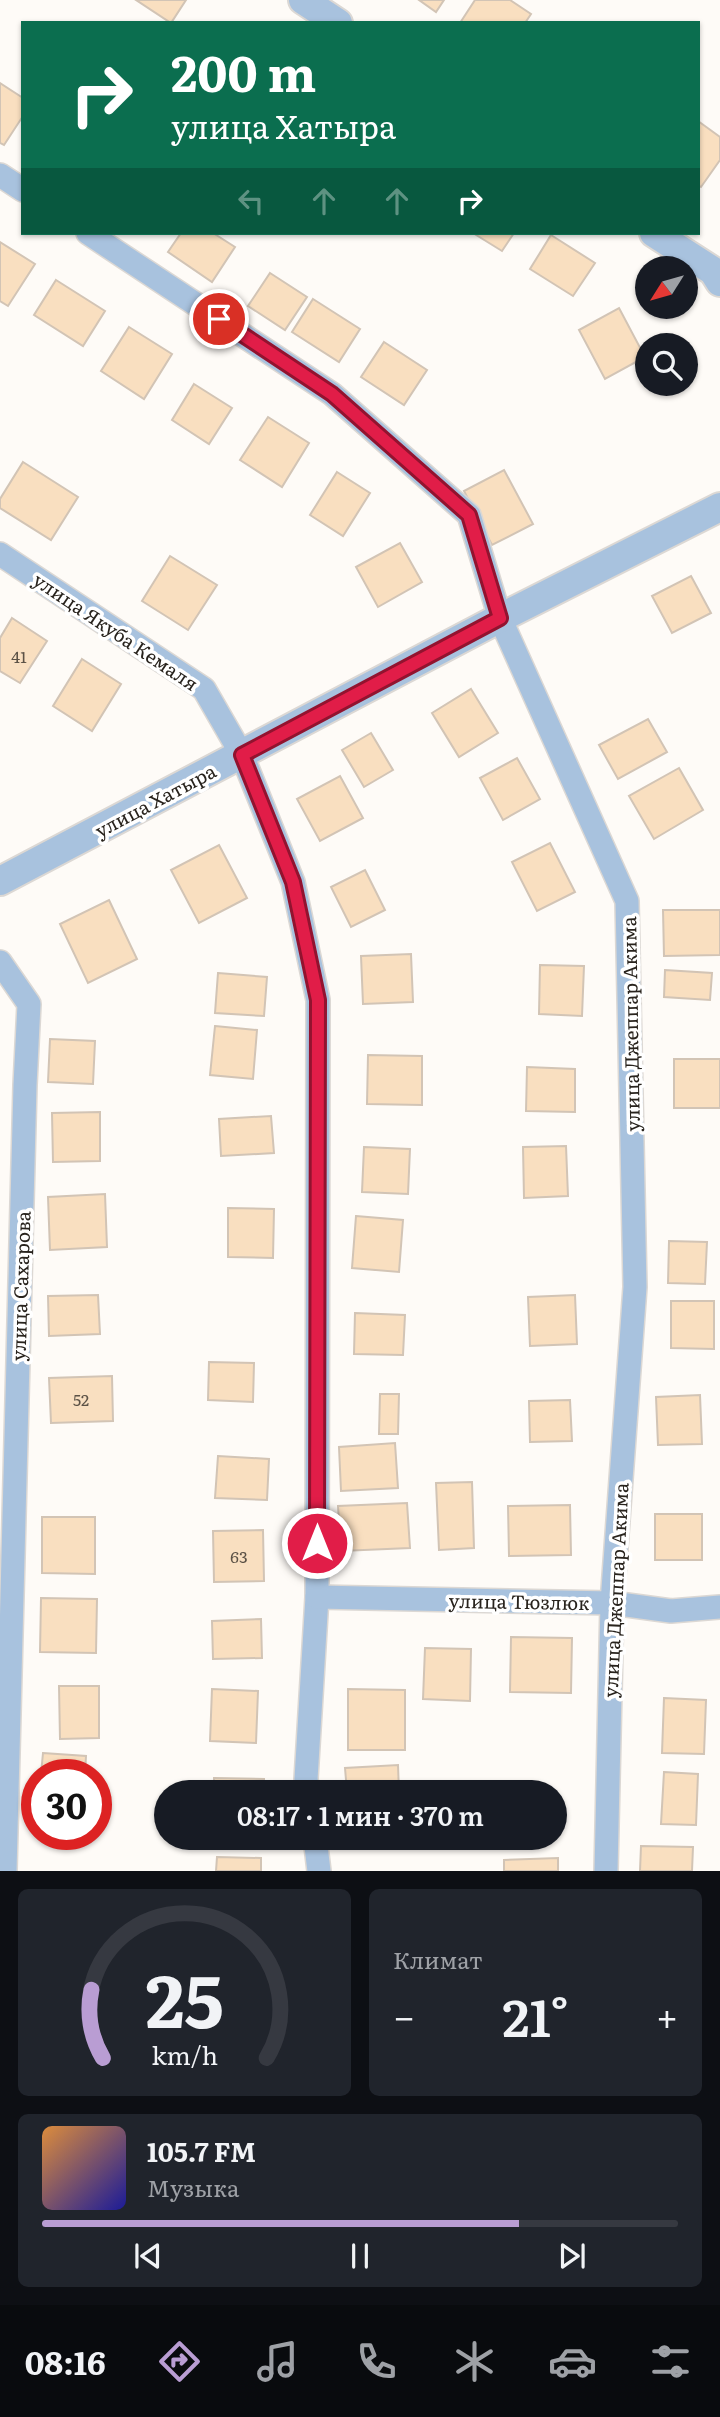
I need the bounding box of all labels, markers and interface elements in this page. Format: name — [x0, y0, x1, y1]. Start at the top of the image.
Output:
text: 200 m — [171, 34, 316, 107]
icon: right — [56, 49, 147, 140]
text: улица Хатыра — [171, 101, 396, 149]
icon: left — [232, 182, 270, 220]
icon: ahead — [305, 182, 343, 220]
icon: ahead — [378, 182, 416, 220]
icon: right — [451, 182, 489, 220]
north arrow — [635, 256, 698, 318]
map controls — [635, 256, 698, 396]
pin — [189, 289, 249, 349]
icon: arrive — [200, 300, 238, 338]
button: search — [635, 333, 698, 396]
street label: улица Якуба Кемаля — [28, 565, 204, 697]
house number: 41 — [11, 644, 27, 668]
street label: улица Хатыра — [89, 756, 221, 844]
street label: улица Джеппар Акима — [614, 915, 646, 1132]
street label: улица Сахарова — [3, 1210, 37, 1362]
house number: 52 — [73, 1387, 89, 1411]
street label: улица Джеппар Акима — [595, 1481, 635, 1698]
position arrow — [280, 1506, 354, 1580]
house number: 63 — [230, 1544, 248, 1568]
street label: улица Тюзлюк — [448, 1586, 590, 1616]
speed limit sign: 30 — [21, 1759, 112, 1850]
text: 08:17 · 1 мин · 370 m — [237, 1795, 484, 1834]
text: Климат — [393, 1942, 483, 1976]
text: 25 — [145, 1943, 224, 2051]
text: 21° — [502, 1976, 569, 2053]
text: − — [393, 1986, 415, 2043]
text: + — [656, 1986, 678, 2043]
text: km/h — [151, 2036, 218, 2073]
text: 105.7 FM — [147, 2131, 256, 2170]
text: Музыка — [147, 2170, 239, 2204]
icon: previous — [129, 2237, 167, 2275]
icon: pause — [341, 2237, 379, 2275]
icon: next — [553, 2237, 591, 2275]
text: 08:16 — [25, 2337, 106, 2385]
icon: directions — [155, 2337, 204, 2386]
icon: music — [253, 2337, 302, 2386]
icon: phone — [352, 2337, 401, 2386]
icon: climate — [450, 2337, 499, 2386]
icon: car — [548, 2337, 597, 2386]
icon: filters — [646, 2337, 695, 2386]

